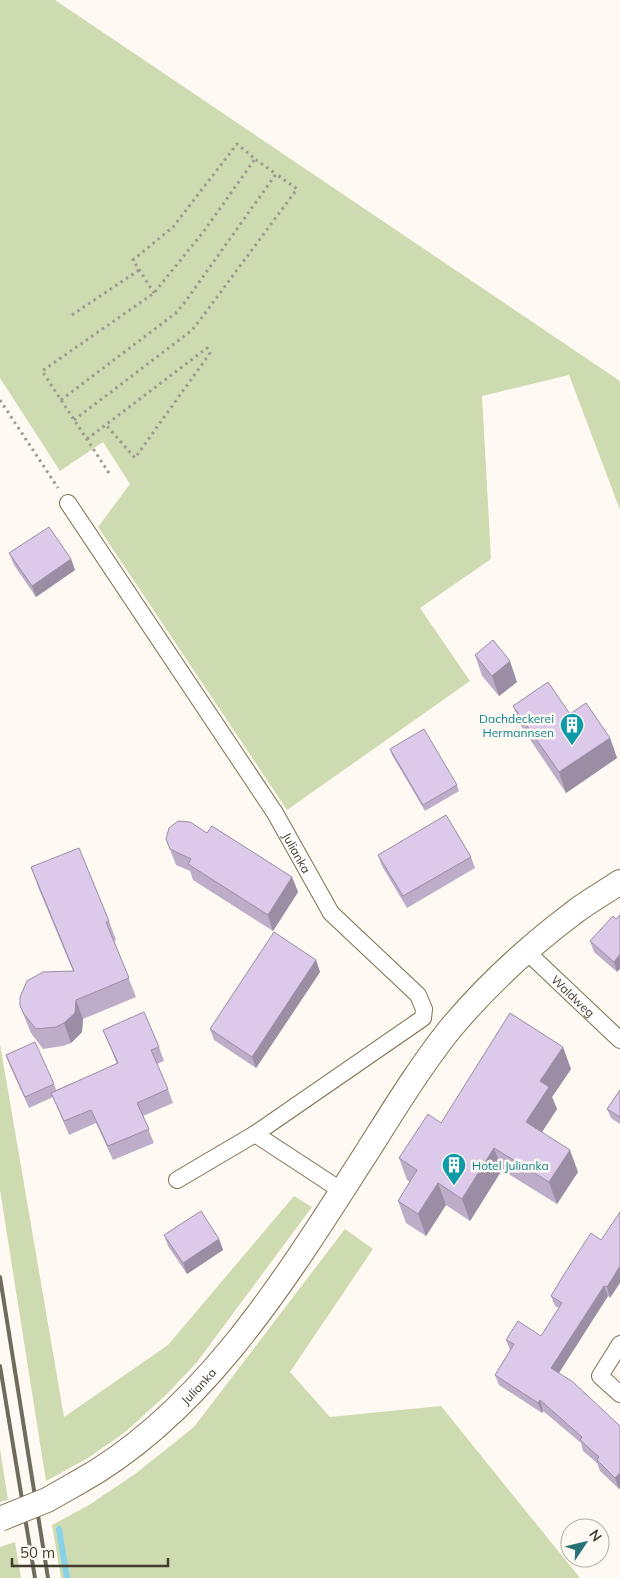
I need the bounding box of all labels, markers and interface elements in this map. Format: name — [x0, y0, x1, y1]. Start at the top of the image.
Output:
place label: Dachdeckerei Hermannsen — [479, 711, 554, 740]
building icon: Dachdeckerei Hermannsen — [559, 712, 585, 746]
street label: Julianka — [280, 830, 314, 875]
street label: Waldweg — [548, 972, 598, 1020]
building icon: Hotel Julianka — [441, 1152, 467, 1186]
place label: Hotel Julianka — [472, 1158, 549, 1173]
street label: Julianka — [178, 1365, 219, 1407]
north arrow — [560, 1518, 610, 1568]
text: N — [585, 1526, 606, 1545]
scale bar — [12, 1536, 169, 1568]
text: 50 m — [20, 1543, 55, 1562]

